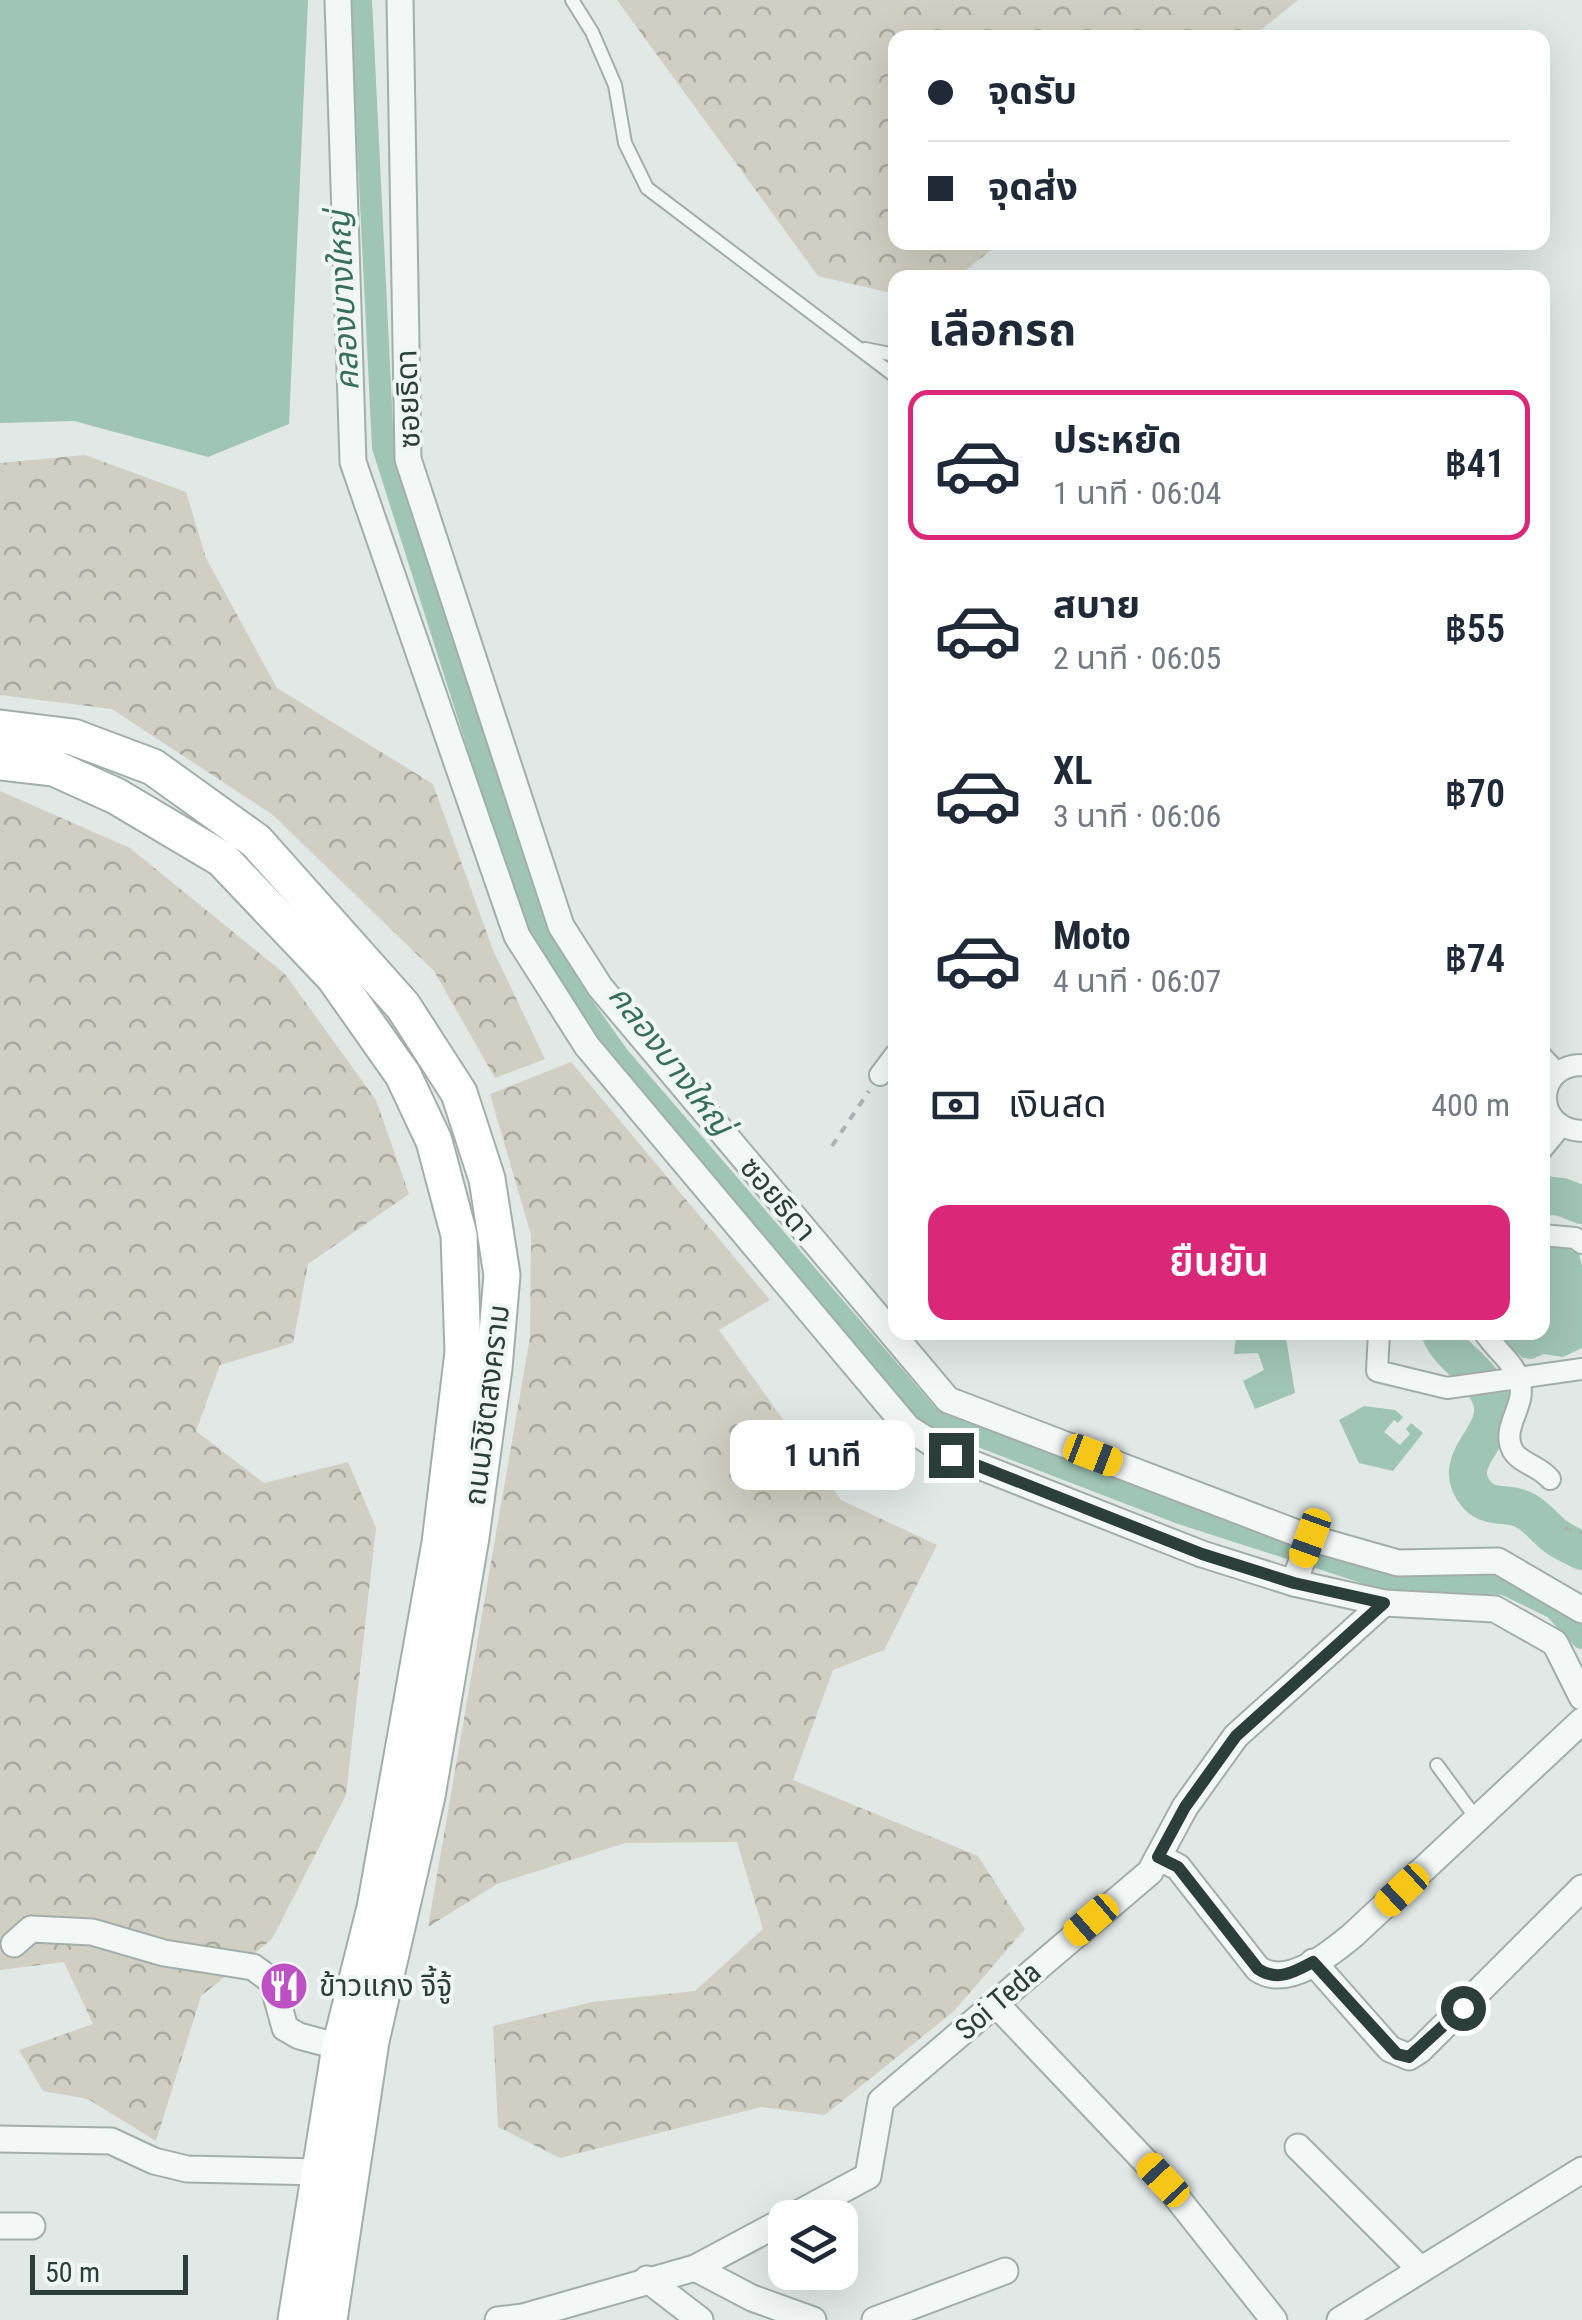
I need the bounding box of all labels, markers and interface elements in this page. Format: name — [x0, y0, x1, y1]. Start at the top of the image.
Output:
text: จุดรับ — [988, 69, 1077, 113]
text: จุดส่ง — [988, 165, 1078, 209]
water label: คลองบางใหญ่ — [319, 206, 367, 392]
text: เลือกรถ — [928, 303, 1076, 356]
street label: ซอยธิดา — [388, 349, 427, 449]
text: ประหยัด — [1053, 418, 1182, 462]
icon: car — [933, 420, 1023, 510]
text: ฿41 — [1445, 442, 1505, 486]
text: 1 นาที · 06:04 — [1053, 474, 1221, 512]
text: สบาย — [1053, 583, 1140, 627]
icon: car — [933, 585, 1023, 675]
text: ฿55 — [1445, 607, 1505, 651]
text: 2 นาที · 06:05 — [1053, 639, 1221, 677]
text: XL — [1053, 749, 1092, 793]
icon: car — [933, 750, 1023, 840]
text: ฿70 — [1445, 772, 1505, 816]
text: 3 นาที · 06:06 — [1053, 797, 1221, 835]
text: Moto — [1053, 914, 1131, 958]
icon: car — [933, 915, 1023, 1005]
text: ฿74 — [1445, 937, 1505, 981]
text: 4 นาที · 06:07 — [1053, 962, 1221, 1000]
water label: คลองบางใหญ่ — [601, 977, 744, 1146]
icon: cash — [928, 1078, 983, 1133]
text: เงินสด — [1008, 1082, 1107, 1126]
text: 400 m — [1431, 1086, 1510, 1124]
street label: ซอยธิดา — [733, 1150, 824, 1248]
button: ยืนยัน — [928, 1205, 1510, 1320]
street label: ถนนวิชิตสงคราม — [457, 1302, 516, 1507]
callout: 1 นาที — [731, 1420, 916, 1490]
car — [1060, 1430, 1126, 1480]
route end — [929, 1433, 974, 1478]
text: 1 นาที — [784, 1436, 861, 1474]
car — [1286, 1505, 1334, 1571]
car — [1370, 1859, 1434, 1921]
car — [1059, 1889, 1123, 1951]
street label: Soi Teda — [948, 1954, 1047, 2047]
restaurant icon: ข้าวแกง จี้จู้ — [258, 1960, 310, 2012]
place label: ข้าวแกง จี้จู้ — [319, 1965, 452, 2004]
route start — [1441, 1986, 1486, 2031]
car — [1132, 2148, 1194, 2212]
map controls — [768, 2200, 858, 2290]
button: layers — [768, 2200, 858, 2290]
scale bar — [30, 2250, 188, 2294]
text: 50 m — [45, 2256, 100, 2289]

